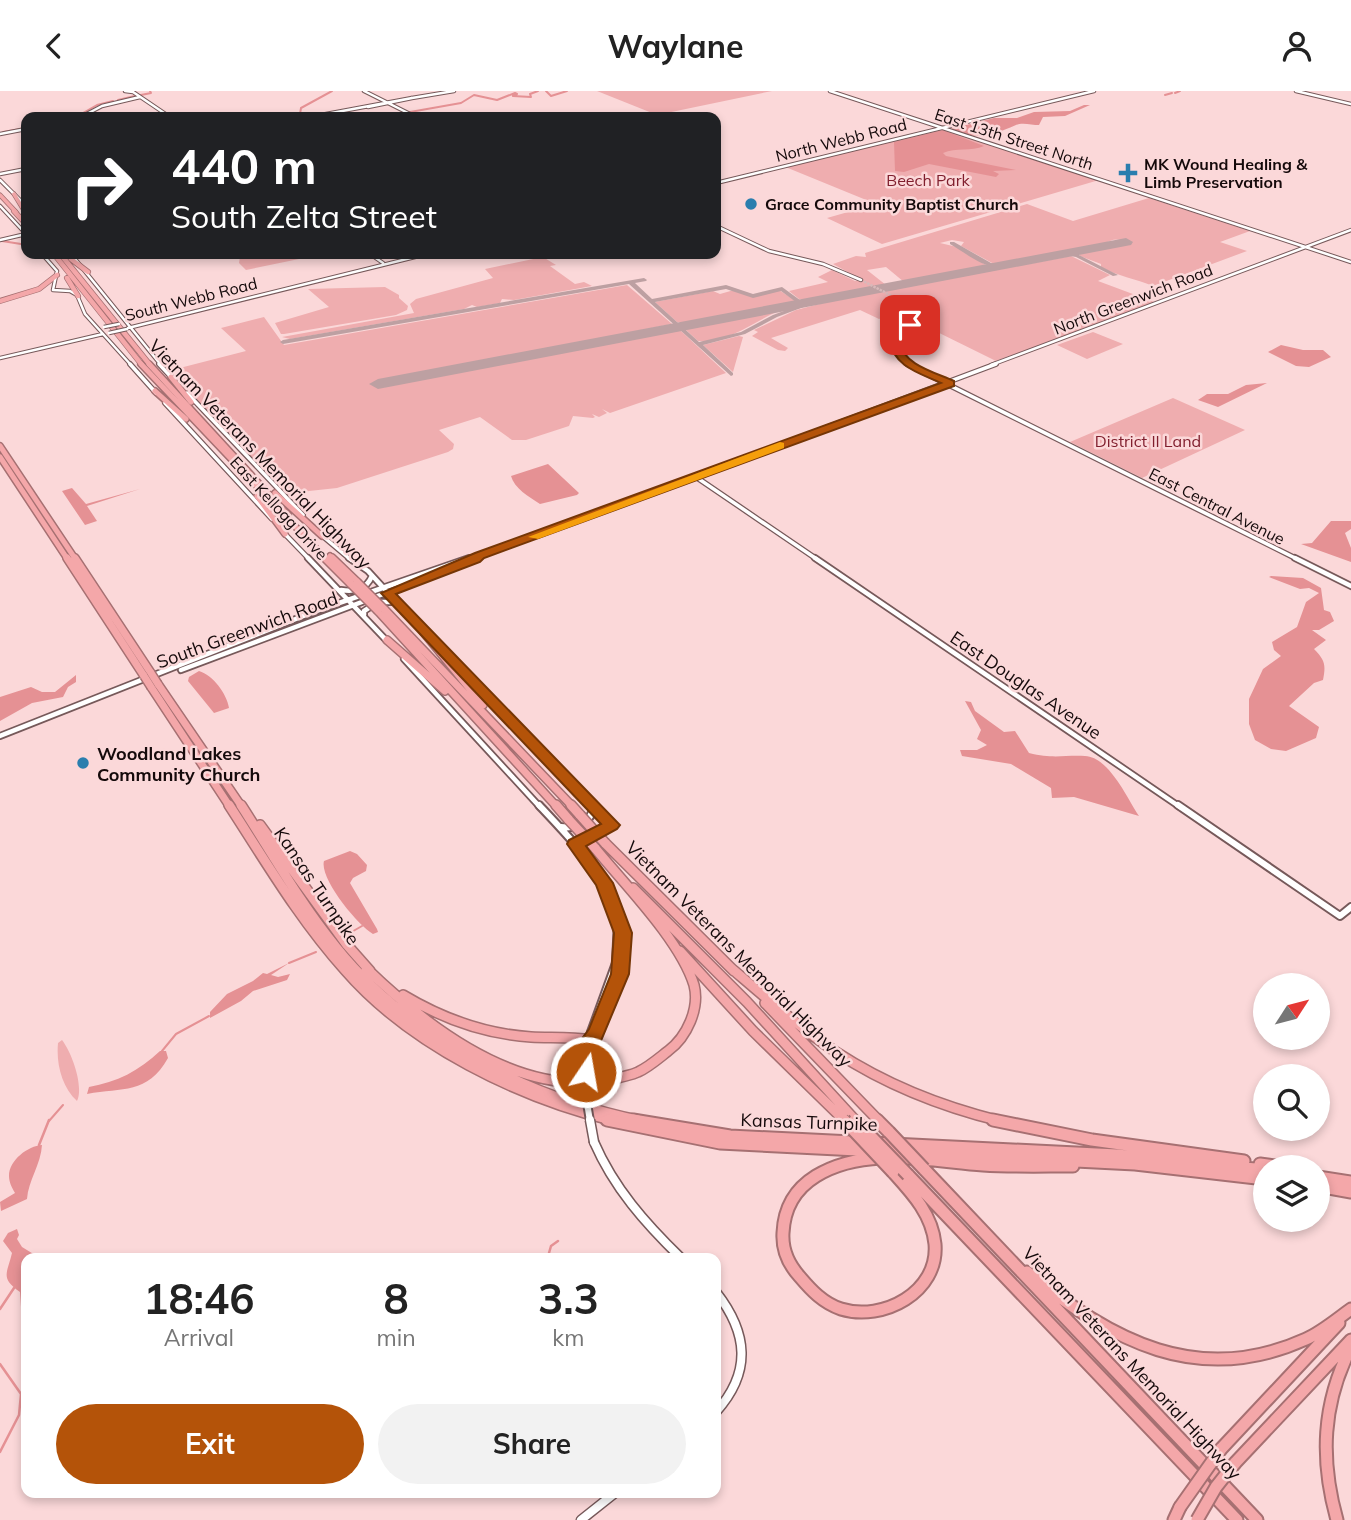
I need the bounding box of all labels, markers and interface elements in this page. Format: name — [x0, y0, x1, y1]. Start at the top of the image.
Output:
text: Waylane — [607, 26, 744, 66]
icon: back — [35, 27, 73, 65]
icon: person — [1278, 27, 1316, 65]
street label: East 13th Street North — [932, 104, 1096, 174]
street label: North Webb Road — [773, 114, 909, 166]
text: 440 m — [171, 135, 317, 196]
icon: right — [56, 140, 147, 231]
place label: MK Wound Healing & Limb Preservation — [1144, 154, 1308, 192]
marker: MK Wound Healing & Limb Preservation — [1118, 163, 1138, 183]
park label: Beech Park — [886, 170, 970, 190]
place label: Grace Community Baptist Church — [765, 194, 1019, 214]
text: South Zelta Street — [171, 196, 437, 236]
marker: Grace Community Baptist Church — [743, 196, 759, 212]
street label: North Greenwich Road — [1051, 259, 1215, 339]
street label: South Webb Road — [123, 273, 259, 325]
pin — [880, 295, 940, 355]
icon: arrive — [891, 306, 929, 344]
street label: Vietnam Veterans Memorial Highway — [144, 334, 376, 574]
park label: District II Land — [1095, 431, 1201, 451]
street label: East Kellogg Drive — [226, 452, 332, 564]
street label: East Central Avenue — [1146, 463, 1288, 549]
street label: South Greenwich Road — [153, 586, 341, 674]
street label: East Douglas Avenue — [946, 626, 1106, 744]
place label: Woodland Lakes Community Church — [97, 742, 260, 786]
marker: Woodland Lakes Community Church — [75, 755, 91, 771]
street label: Kansas Turnpike — [269, 823, 365, 949]
street label: Vietnam Veterans Memorial Highway — [621, 836, 857, 1072]
north arrow — [1253, 973, 1330, 1050]
map controls — [1253, 973, 1330, 1232]
position arrow — [549, 1035, 623, 1109]
button: search — [1253, 1064, 1330, 1141]
street label: Kansas Turnpike — [740, 1108, 878, 1136]
button: layers — [1253, 1155, 1330, 1232]
street label: Vietnam Veterans Memorial Highway — [1018, 1242, 1247, 1485]
text: 18:46 — [143, 1272, 254, 1325]
text: 8 — [384, 1272, 409, 1325]
text: 3.3 — [538, 1272, 599, 1325]
text: Arrival — [164, 1323, 234, 1352]
text: min — [377, 1323, 416, 1352]
text: km — [552, 1323, 584, 1352]
button: Exit — [56, 1404, 364, 1484]
button: Share — [378, 1404, 686, 1484]

